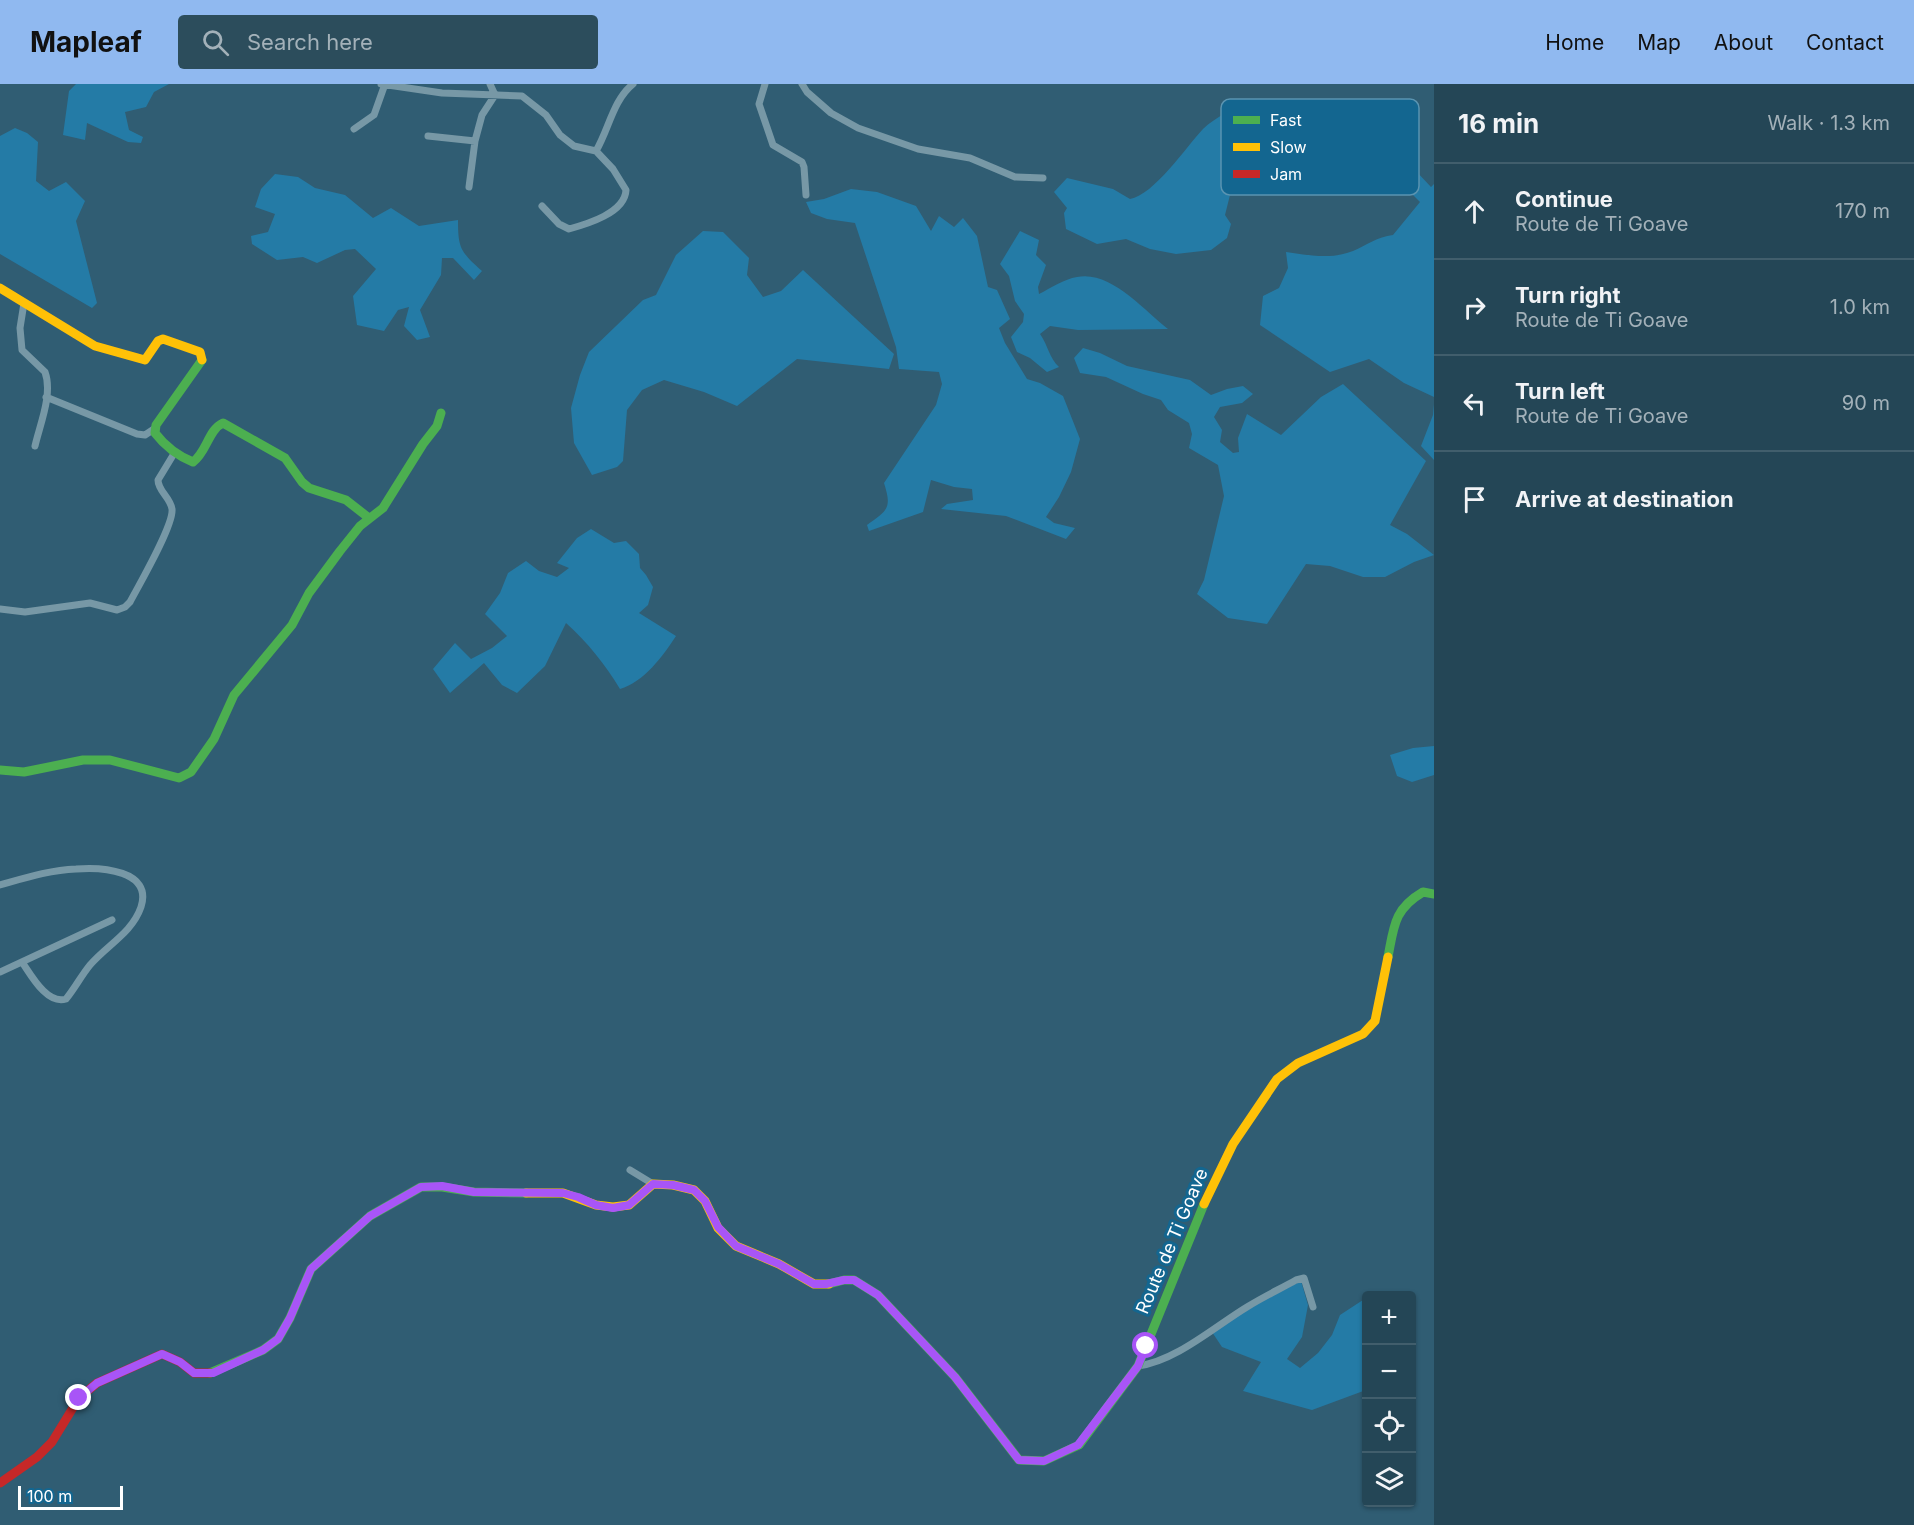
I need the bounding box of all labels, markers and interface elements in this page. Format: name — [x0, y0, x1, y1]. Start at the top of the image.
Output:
search box — [178, 15, 598, 69]
text: Mapleaf — [30, 25, 142, 59]
icon: search — [199, 26, 232, 59]
text: Search here — [247, 29, 373, 55]
text: Home — [1545, 30, 1604, 55]
text: Map — [1637, 30, 1681, 55]
text: About — [1714, 30, 1773, 55]
text: Contact — [1806, 30, 1884, 55]
legend — [1221, 99, 1419, 195]
text: 16 min — [1458, 108, 1539, 139]
text: Fast — [1270, 110, 1302, 130]
text: Walk · 1.3 km — [1767, 111, 1890, 135]
text: Slow — [1270, 137, 1307, 157]
text: Jam — [1270, 164, 1302, 184]
text: Continue — [1515, 186, 1613, 212]
icon: ahead — [1458, 195, 1491, 228]
text: 170 m — [1835, 199, 1890, 223]
text: Route de Ti Goave — [1515, 212, 1689, 236]
text: Turn right — [1515, 282, 1621, 308]
icon: right — [1458, 291, 1491, 324]
text: 1.0 km — [1830, 295, 1890, 319]
text: Route de Ti Goave — [1515, 308, 1689, 332]
text: Turn left — [1515, 378, 1605, 404]
icon: left — [1458, 387, 1491, 420]
text: 90 m — [1842, 391, 1890, 415]
text: Route de Ti Goave — [1515, 404, 1689, 428]
icon: arrive — [1458, 483, 1491, 516]
text: Arrive at destination — [1515, 486, 1734, 512]
street label: Route de Ti Goave — [1131, 1165, 1212, 1317]
map controls — [1362, 1291, 1416, 1507]
button: + — [1362, 1291, 1416, 1345]
route start — [1132, 1332, 1158, 1358]
button: − — [1362, 1345, 1416, 1399]
route end — [65, 1384, 91, 1410]
button: locate — [1362, 1399, 1416, 1453]
button: layers — [1362, 1453, 1416, 1507]
scale bar — [18, 1483, 123, 1510]
text: 100 m — [27, 1486, 72, 1506]

